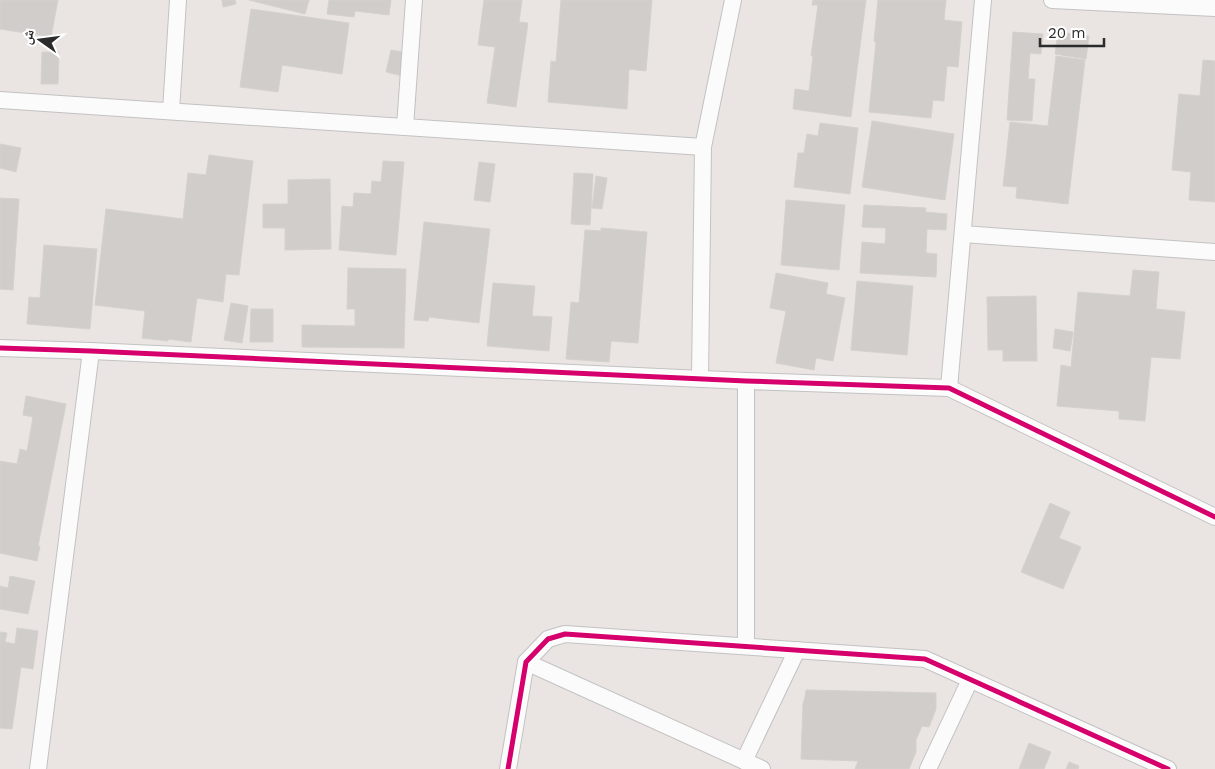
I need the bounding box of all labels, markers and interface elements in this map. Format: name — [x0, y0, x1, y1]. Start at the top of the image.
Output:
north arrow — [15, 15, 65, 65]
scale bar — [1040, 15, 1104, 47]
text: 20 m — [1048, 24, 1086, 42]
text: ش — [18, 28, 38, 46]

